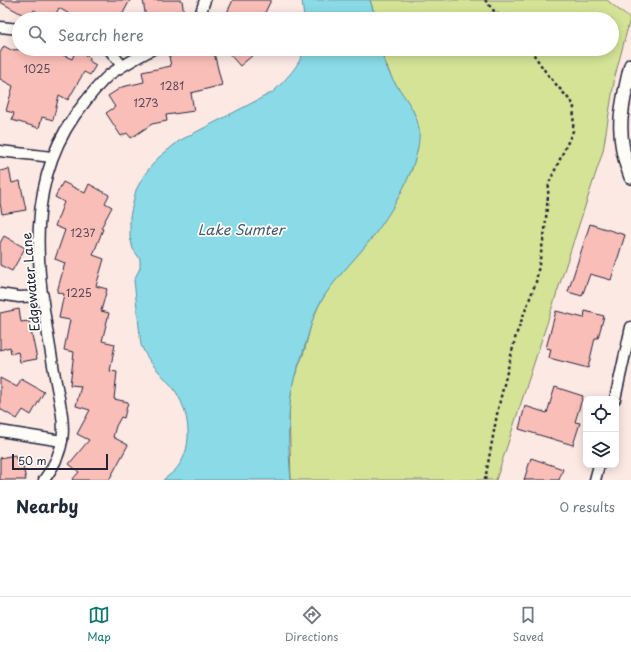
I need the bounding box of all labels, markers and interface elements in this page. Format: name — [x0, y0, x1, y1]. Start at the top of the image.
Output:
search box — [12, 12, 619, 56]
icon: search — [26, 23, 48, 45]
text: Search here — [58, 23, 144, 46]
house number: 1025 — [24, 60, 50, 77]
house number: 1281 — [160, 77, 184, 94]
house number: 1273 — [133, 94, 159, 111]
water label: Lake Sumter — [198, 219, 287, 240]
house number: 1237 — [71, 224, 96, 241]
street label: Edgewater Lane — [16, 232, 44, 332]
house number: 1225 — [66, 284, 92, 301]
map controls — [583, 396, 619, 468]
button: locate — [583, 396, 619, 432]
button: layers — [583, 432, 619, 468]
scale bar — [12, 452, 108, 471]
text: 50 m — [18, 452, 47, 469]
text: Nearby — [16, 493, 78, 519]
text: 0 results — [560, 497, 615, 516]
tab: Map — [87, 604, 111, 645]
tab: Directions — [285, 604, 338, 645]
tab: Saved — [513, 604, 544, 645]

